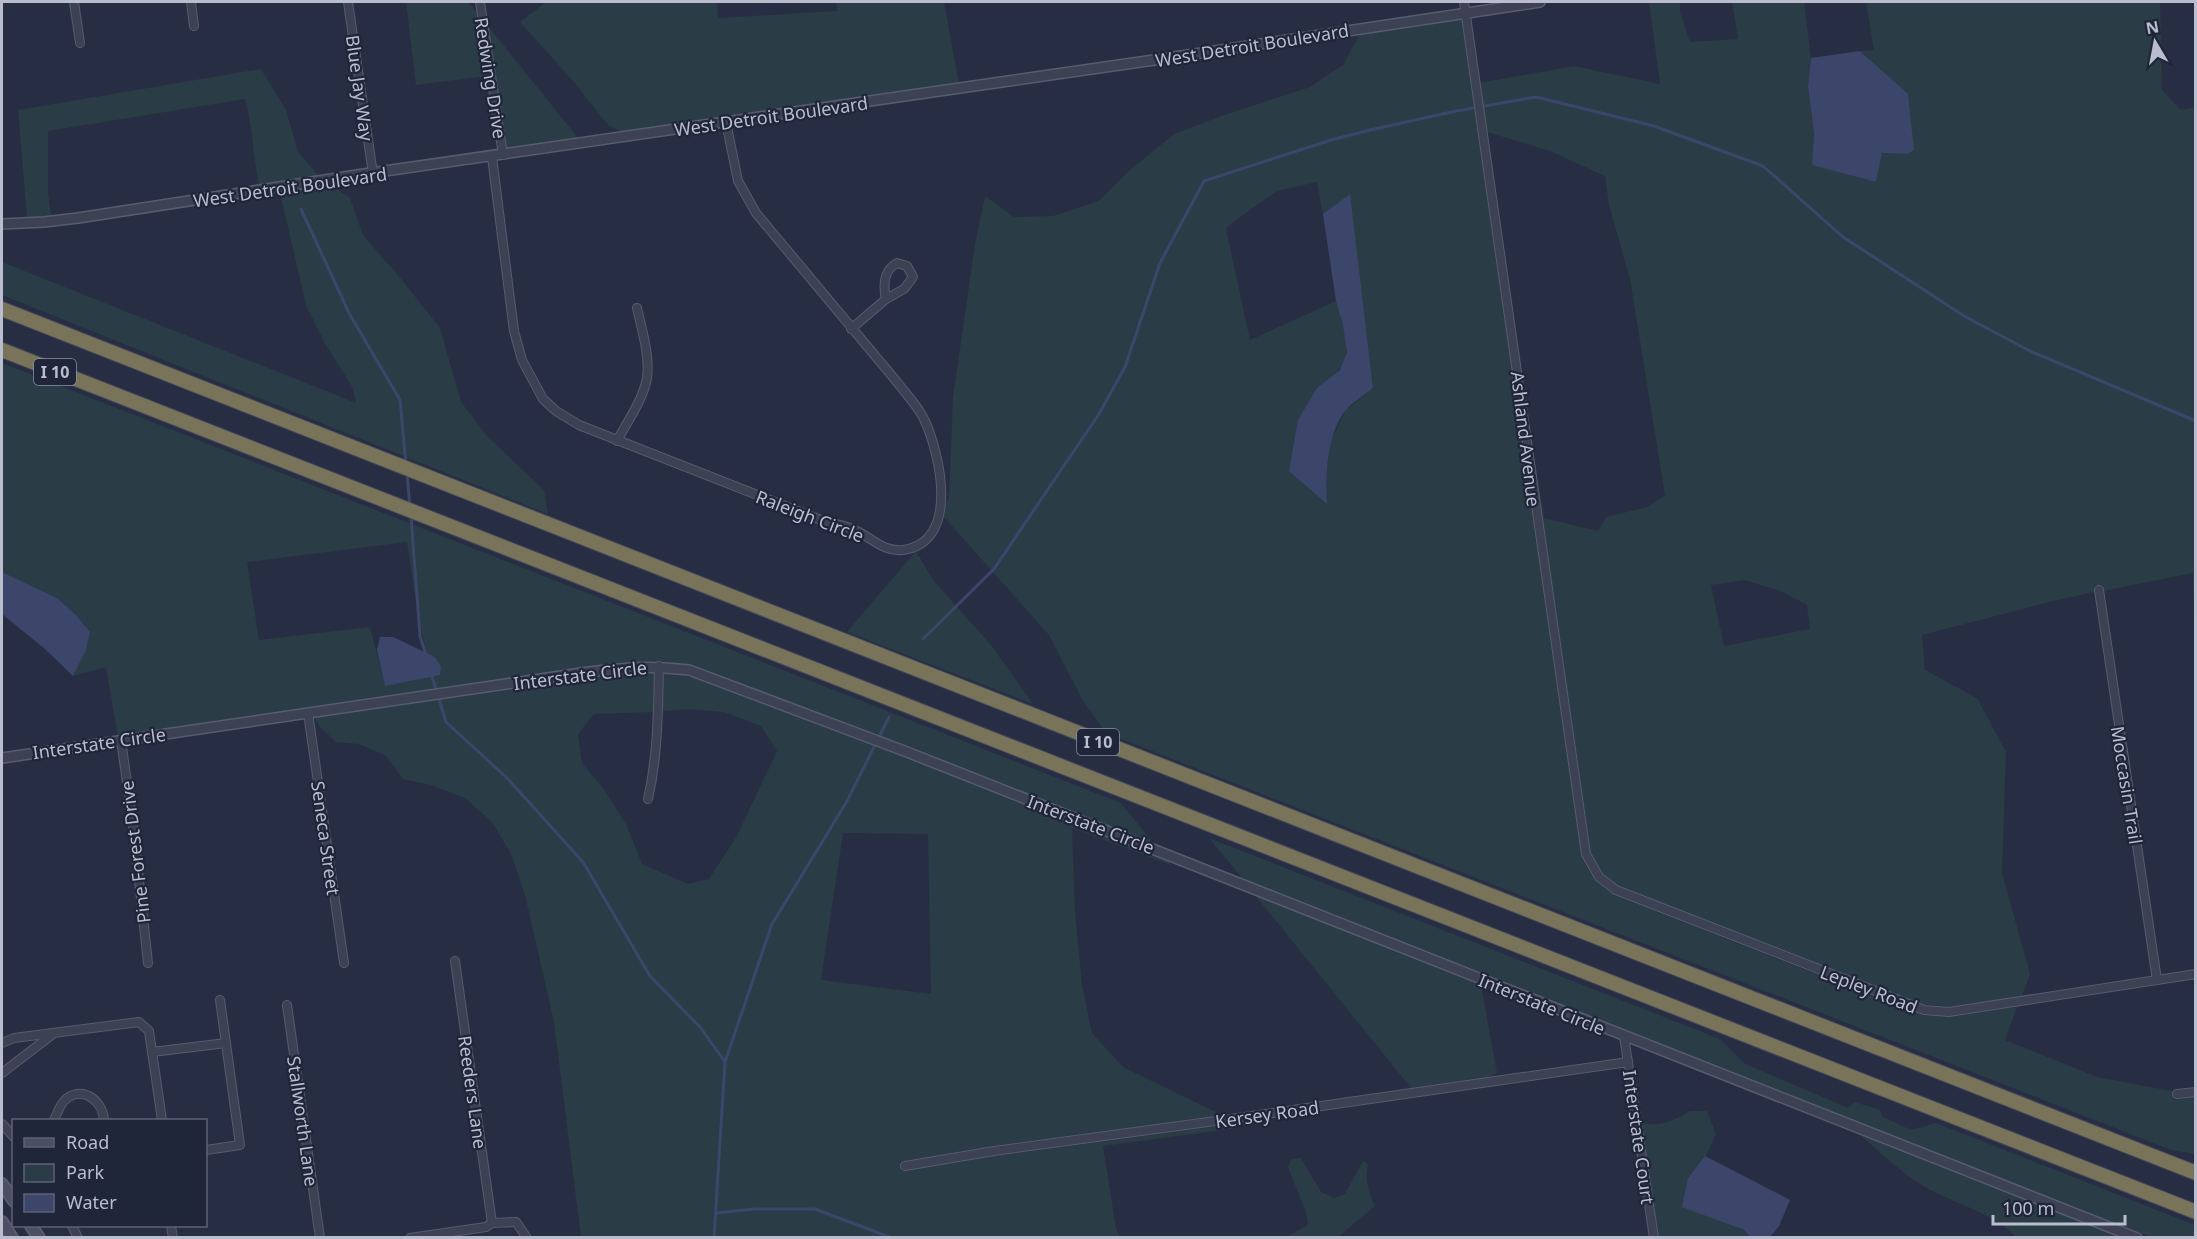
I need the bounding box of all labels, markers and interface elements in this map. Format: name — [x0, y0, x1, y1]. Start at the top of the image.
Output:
north arrow — [2125, 12, 2185, 72]
text: N — [2144, 15, 2161, 39]
street label: Redwing Drive — [470, 16, 512, 140]
street label: West Detroit Boulevard — [1154, 18, 1350, 72]
street label: Blue Jay Way — [341, 33, 379, 143]
street label: West Detroit Boulevard — [673, 91, 869, 141]
street label: West Detroit Boulevard — [192, 162, 388, 212]
road number: I 10 — [34, 359, 76, 385]
street label: Ashland Avenue — [1506, 370, 1546, 508]
street label: Raleigh Circle — [752, 484, 868, 548]
street label: Interstate Circle — [512, 655, 648, 695]
street label: Interstate Circle — [31, 722, 167, 764]
street label: Moccasin Trail — [2106, 724, 2148, 846]
road number: I 10 — [1077, 729, 1119, 755]
street label: Pine Forest Drive — [114, 779, 156, 925]
street label: Seneca Street — [306, 779, 346, 897]
street label: Interstate Circle — [1024, 789, 1158, 859]
street label: Lepley Road — [1817, 959, 1921, 1019]
street label: Interstate Circle — [1475, 968, 1609, 1040]
street label: Reeders Lane — [453, 1034, 493, 1150]
street label: Stallworth Lane — [282, 1054, 324, 1188]
street label: Interstate Court — [1618, 1068, 1660, 1206]
street label: Kersey Road — [1214, 1095, 1320, 1133]
legend — [12, 1119, 207, 1227]
text: Road — [66, 1130, 109, 1154]
text: Park — [66, 1160, 104, 1184]
scale bar — [1993, 1188, 2125, 1226]
text: Water — [66, 1190, 117, 1214]
text: 100 m — [2002, 1196, 2054, 1220]

